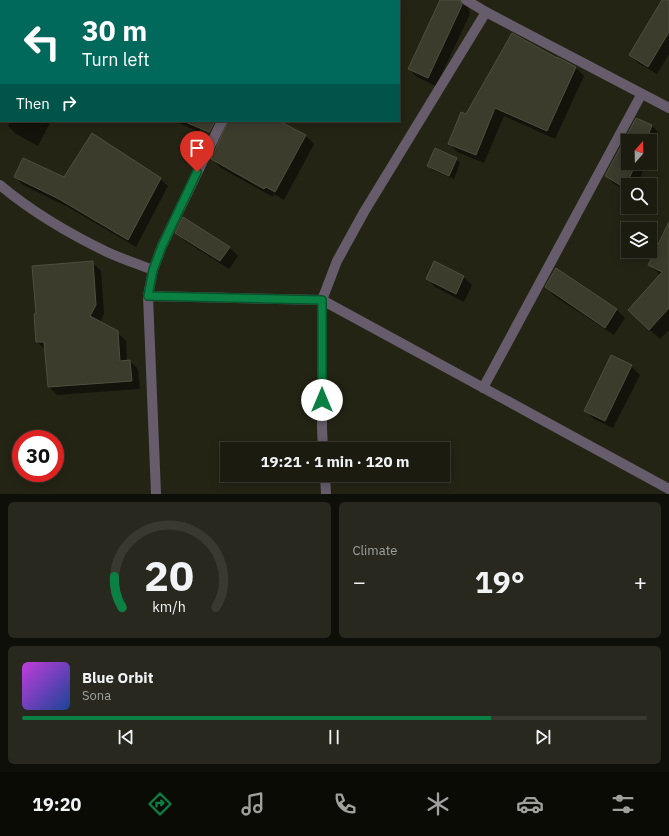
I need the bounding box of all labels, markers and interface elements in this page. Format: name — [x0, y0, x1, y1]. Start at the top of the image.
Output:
text: 30 m — [82, 12, 147, 49]
icon: left — [16, 16, 68, 68]
text: Turn left — [82, 48, 150, 71]
icon: right — [58, 92, 80, 114]
text: Then — [16, 94, 50, 113]
pin — [180, 131, 214, 172]
north arrow — [621, 134, 657, 170]
map controls — [621, 134, 657, 258]
icon: arrive — [186, 137, 208, 159]
button: search — [621, 178, 657, 214]
button: layers — [621, 222, 657, 258]
position arrow — [301, 379, 343, 421]
speed limit sign: 30 — [12, 430, 64, 482]
text: 19:21 · 1 min · 120 m — [261, 452, 409, 471]
text: Climate — [353, 542, 397, 559]
text: 20 — [144, 548, 194, 602]
text: 19° — [475, 562, 525, 601]
text: − — [353, 567, 366, 596]
text: + — [634, 567, 647, 596]
text: km/h — [152, 597, 186, 616]
text: Blue Orbit — [82, 668, 153, 687]
text: Sona — [82, 687, 111, 704]
icon: previous — [115, 726, 137, 748]
icon: pause — [323, 726, 345, 748]
icon: next — [532, 726, 554, 748]
icon: directions — [146, 790, 174, 818]
icon: music — [239, 790, 267, 818]
icon: phone — [331, 790, 359, 818]
icon: climate — [424, 790, 452, 818]
icon: car — [516, 790, 544, 818]
icon: filters — [609, 790, 637, 818]
text: 19:20 — [32, 793, 81, 816]

